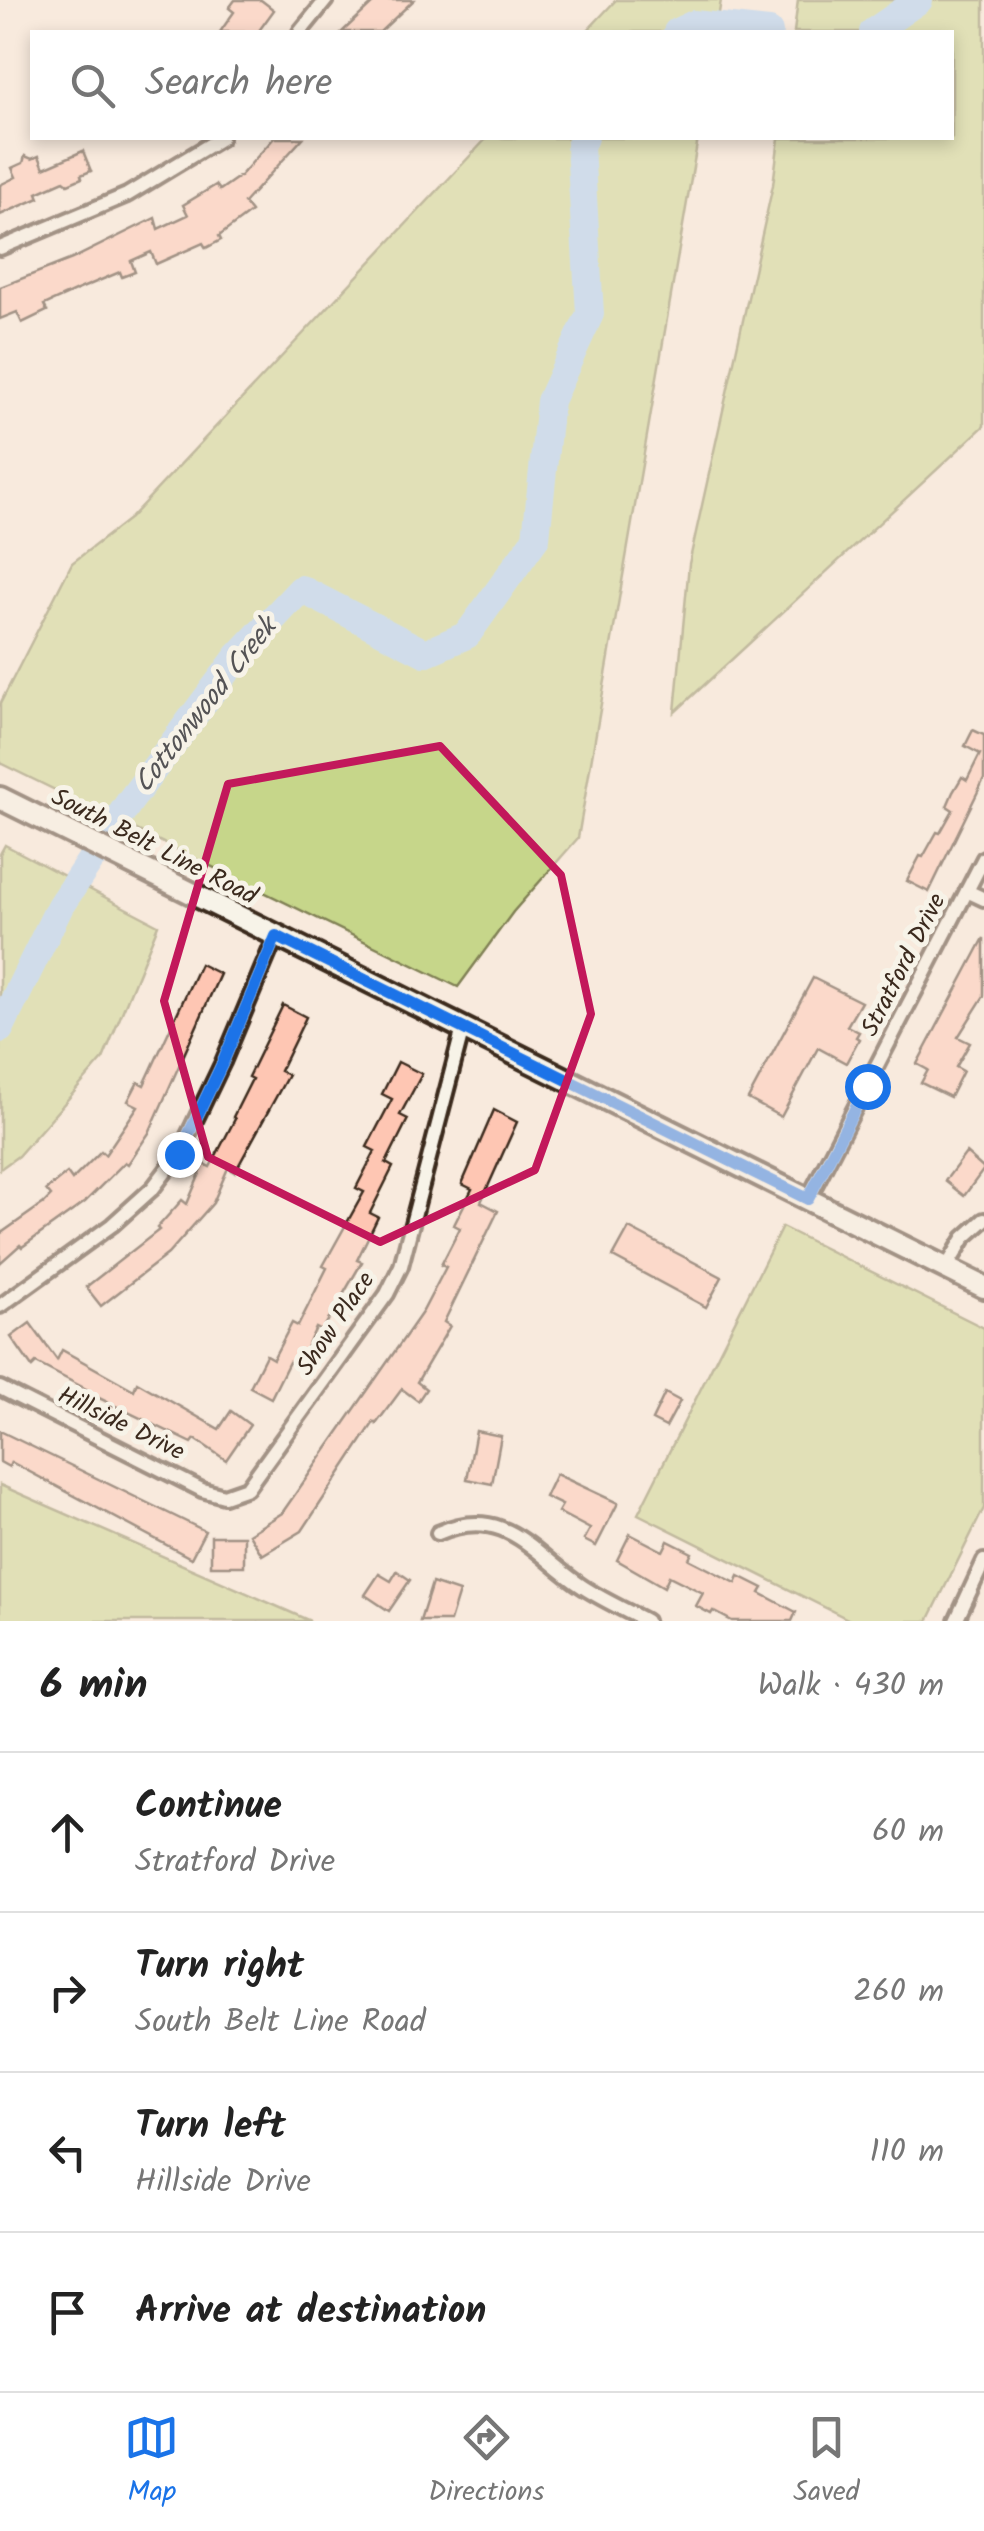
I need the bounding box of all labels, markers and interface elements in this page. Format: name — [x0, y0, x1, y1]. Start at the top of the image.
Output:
search box — [30, 30, 954, 140]
text: Search here — [145, 55, 332, 115]
icon: search — [65, 58, 120, 113]
water label: Cottonwood Creek — [123, 605, 292, 804]
street label: South Belt Line Road — [44, 778, 266, 917]
street label: Stratford Drive — [851, 886, 957, 1044]
route start — [845, 1064, 891, 1110]
route end — [157, 1132, 203, 1178]
street label: Show Place — [286, 1264, 386, 1384]
street label: Hillside Drive — [50, 1376, 192, 1472]
text: 6 min — [40, 1653, 148, 1720]
text: Walk · 430 m — [758, 1661, 944, 1712]
text: Continue — [135, 1777, 282, 1837]
icon: ahead — [40, 1805, 95, 1860]
text: 60 m — [872, 1807, 944, 1858]
text: Stratford Drive — [135, 1837, 335, 1888]
text: Turn right — [135, 1937, 304, 1997]
icon: right — [40, 1965, 95, 2020]
text: 260 m — [853, 1967, 944, 2018]
text: South Belt Line Road — [135, 1997, 426, 2048]
text: Turn left — [135, 2097, 286, 2157]
icon: left — [40, 2125, 95, 2180]
text: 110 m — [870, 2127, 944, 2178]
text: Hillside Drive — [135, 2157, 311, 2208]
text: Arrive at destination — [135, 2282, 486, 2342]
icon: arrive — [40, 2285, 95, 2340]
tab: Map — [124, 2410, 179, 2515]
tab: Directions — [428, 2410, 544, 2515]
tab: Saved — [793, 2410, 860, 2515]

